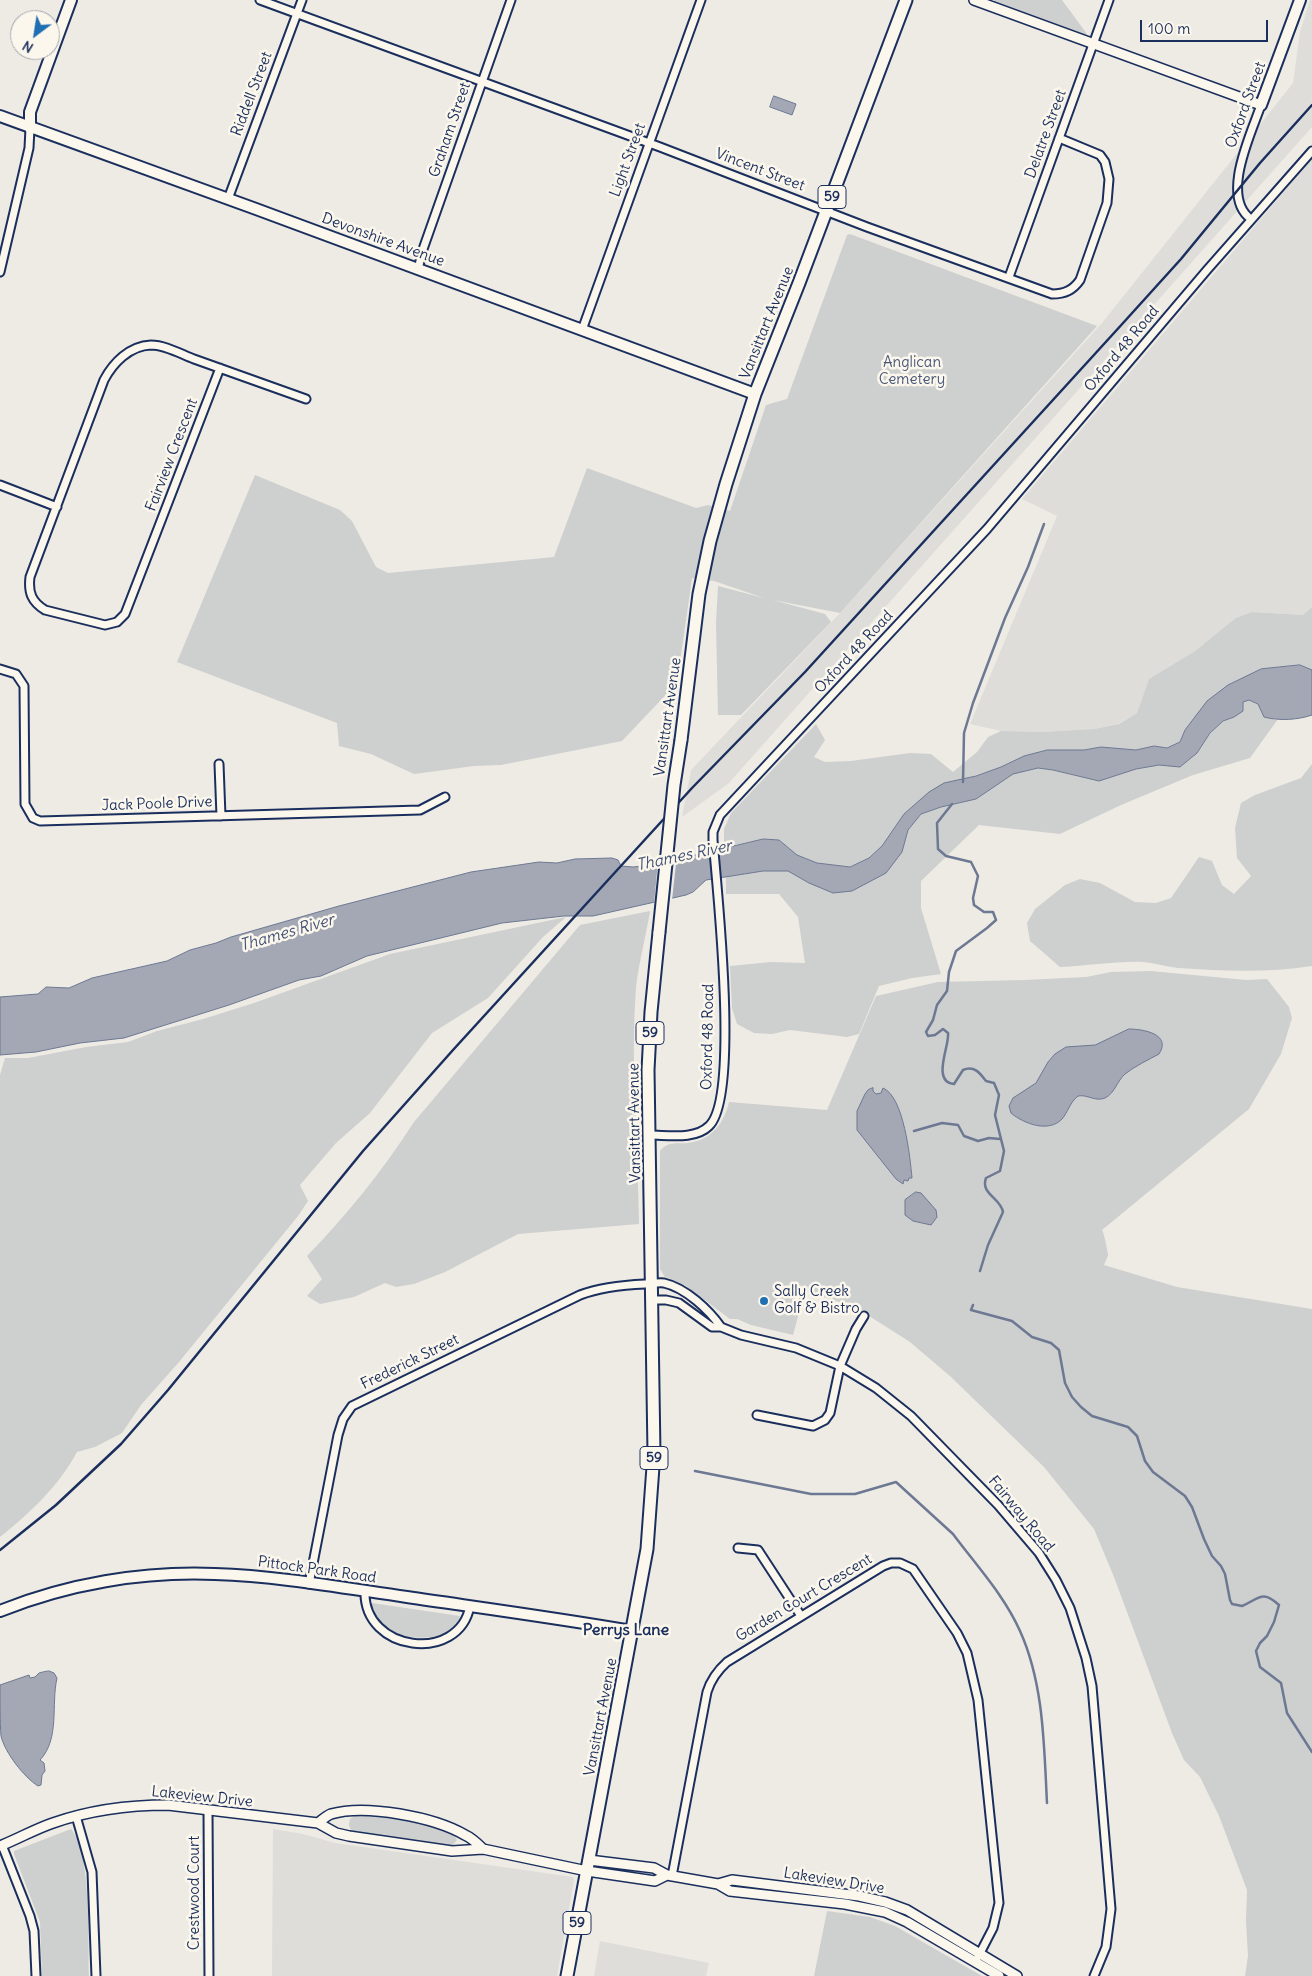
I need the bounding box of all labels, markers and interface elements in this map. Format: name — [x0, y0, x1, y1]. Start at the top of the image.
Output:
north arrow — [10, 10, 60, 60]
scale bar — [1142, 10, 1270, 42]
text: 100 m — [1148, 19, 1190, 38]
text: N — [19, 37, 37, 57]
street label: Riddell Street — [228, 49, 276, 139]
street label: Oxford Street — [1222, 59, 1270, 151]
street label: Graham Street — [425, 80, 475, 180]
street label: Delatre Street — [1022, 87, 1070, 181]
street label: Light Street — [606, 121, 650, 199]
street label: Vincent Street — [713, 145, 807, 195]
road number: 59 — [818, 186, 846, 208]
street label: Devonshire Avenue — [319, 209, 447, 271]
street label: Vansittart Avenue — [736, 264, 798, 382]
street label: Oxford 48 Road — [1081, 302, 1163, 396]
park label: Anglican Cemetery — [879, 354, 945, 389]
street label: Fairview Crescent — [142, 396, 202, 514]
street label: Oxford 48 Road — [811, 607, 897, 697]
street label: Vansittart Avenue — [651, 656, 685, 778]
street label: Jack Poole Drive — [101, 793, 213, 815]
water label: Thames River — [634, 837, 734, 875]
water label: Thames River — [238, 910, 336, 956]
street label: Oxford 48 Road — [698, 984, 718, 1090]
road number: 59 — [636, 1021, 664, 1044]
street label: Vansittart Avenue — [625, 1063, 645, 1183]
place label: Sally Creek Golf & Bistro — [774, 1283, 860, 1318]
marker: Sally Creek Golf & Bistro — [758, 1295, 770, 1307]
street label: Frederick Street — [358, 1330, 462, 1394]
road number: 59 — [640, 1446, 668, 1470]
street label: Fairway Road — [984, 1472, 1058, 1556]
street label: Garden Court Crescent — [733, 1550, 875, 1646]
street label: Pittock Park Road — [257, 1553, 377, 1587]
district label: Perrys Lane — [583, 1620, 669, 1640]
street label: Vansittart Avenue — [581, 1656, 621, 1778]
street label: Lakeview Drive — [150, 1783, 254, 1811]
street label: Crestwood Court — [186, 1836, 204, 1950]
street label: Lakeview Drive — [782, 1864, 886, 1898]
road number: 59 — [563, 1912, 591, 1935]

